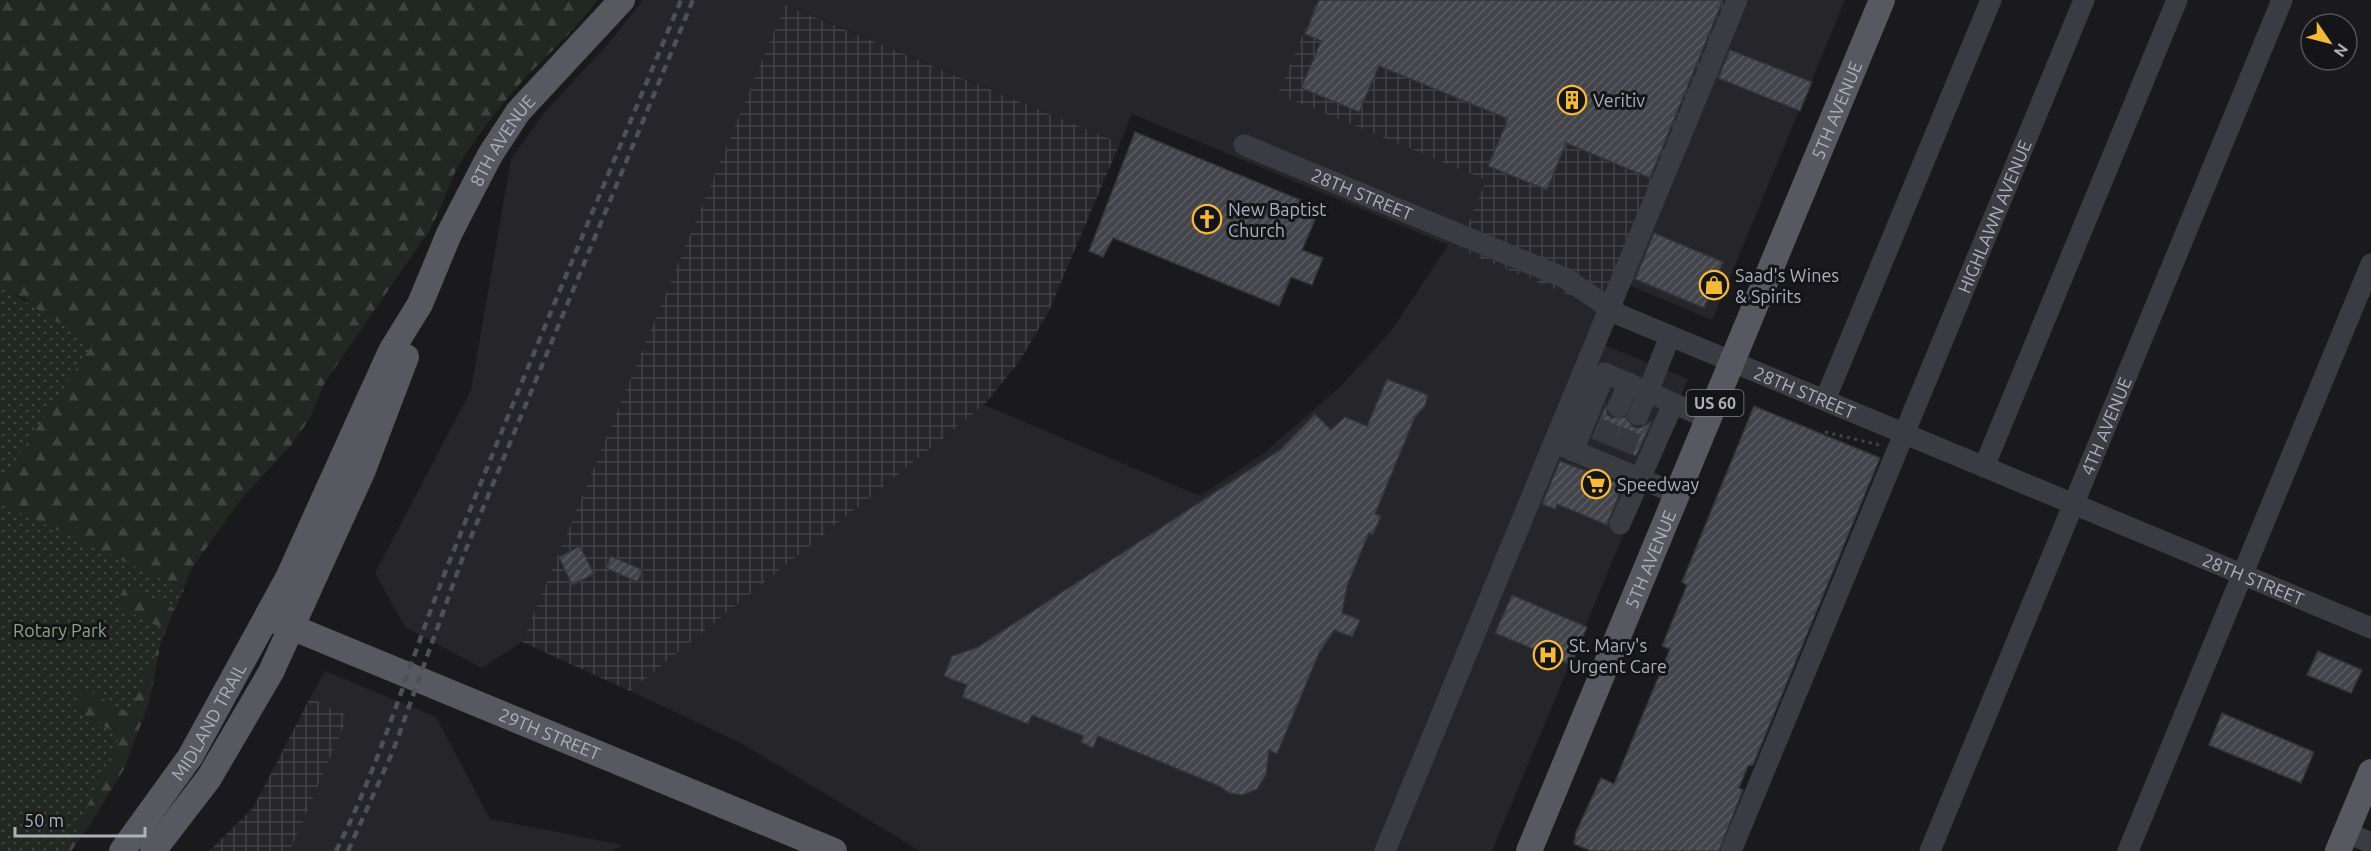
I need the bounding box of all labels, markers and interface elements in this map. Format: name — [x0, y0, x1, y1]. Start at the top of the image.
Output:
north arrow — [2299, 12, 2359, 72]
text: N — [2330, 41, 2352, 61]
street label: 5TH AVENUE — [1807, 58, 1866, 162]
building icon: Veritiv — [1556, 84, 1588, 116]
place label: Veritiv — [1593, 90, 1645, 110]
street label: 8TH AVENUE — [466, 91, 539, 189]
street label: HIGHLAWN AVENUE — [1954, 137, 2035, 296]
street label: 28TH STREET — [1309, 164, 1416, 224]
place label: New Baptist Church — [1228, 199, 1326, 240]
church icon: New Baptist Church — [1191, 203, 1223, 235]
place label: Saad's Wines & Spirits — [1735, 265, 1839, 306]
shop icon: Saad's Wines & Spirits — [1698, 269, 1730, 301]
street label: 28TH STREET — [1751, 362, 1858, 422]
street label: 4TH AVENUE — [2077, 374, 2135, 478]
road number: US 60 — [1686, 390, 1744, 416]
supermarket icon: Speedway — [1580, 468, 1612, 500]
place label: Speedway — [1617, 474, 1700, 494]
street label: 5TH AVENUE — [1621, 507, 1679, 611]
street label: 28TH STREET — [2200, 549, 2307, 609]
park label: Rotary Park — [13, 620, 107, 640]
place label: St. Mary's Urgent Care — [1569, 635, 1667, 676]
hospital icon: St. Mary's Urgent Care — [1532, 639, 1564, 671]
street label: MIDLAND TRAIL — [167, 660, 250, 784]
street label: 29TH STREET — [496, 704, 604, 764]
scale bar — [15, 800, 146, 838]
text: 50 m — [24, 810, 64, 830]

